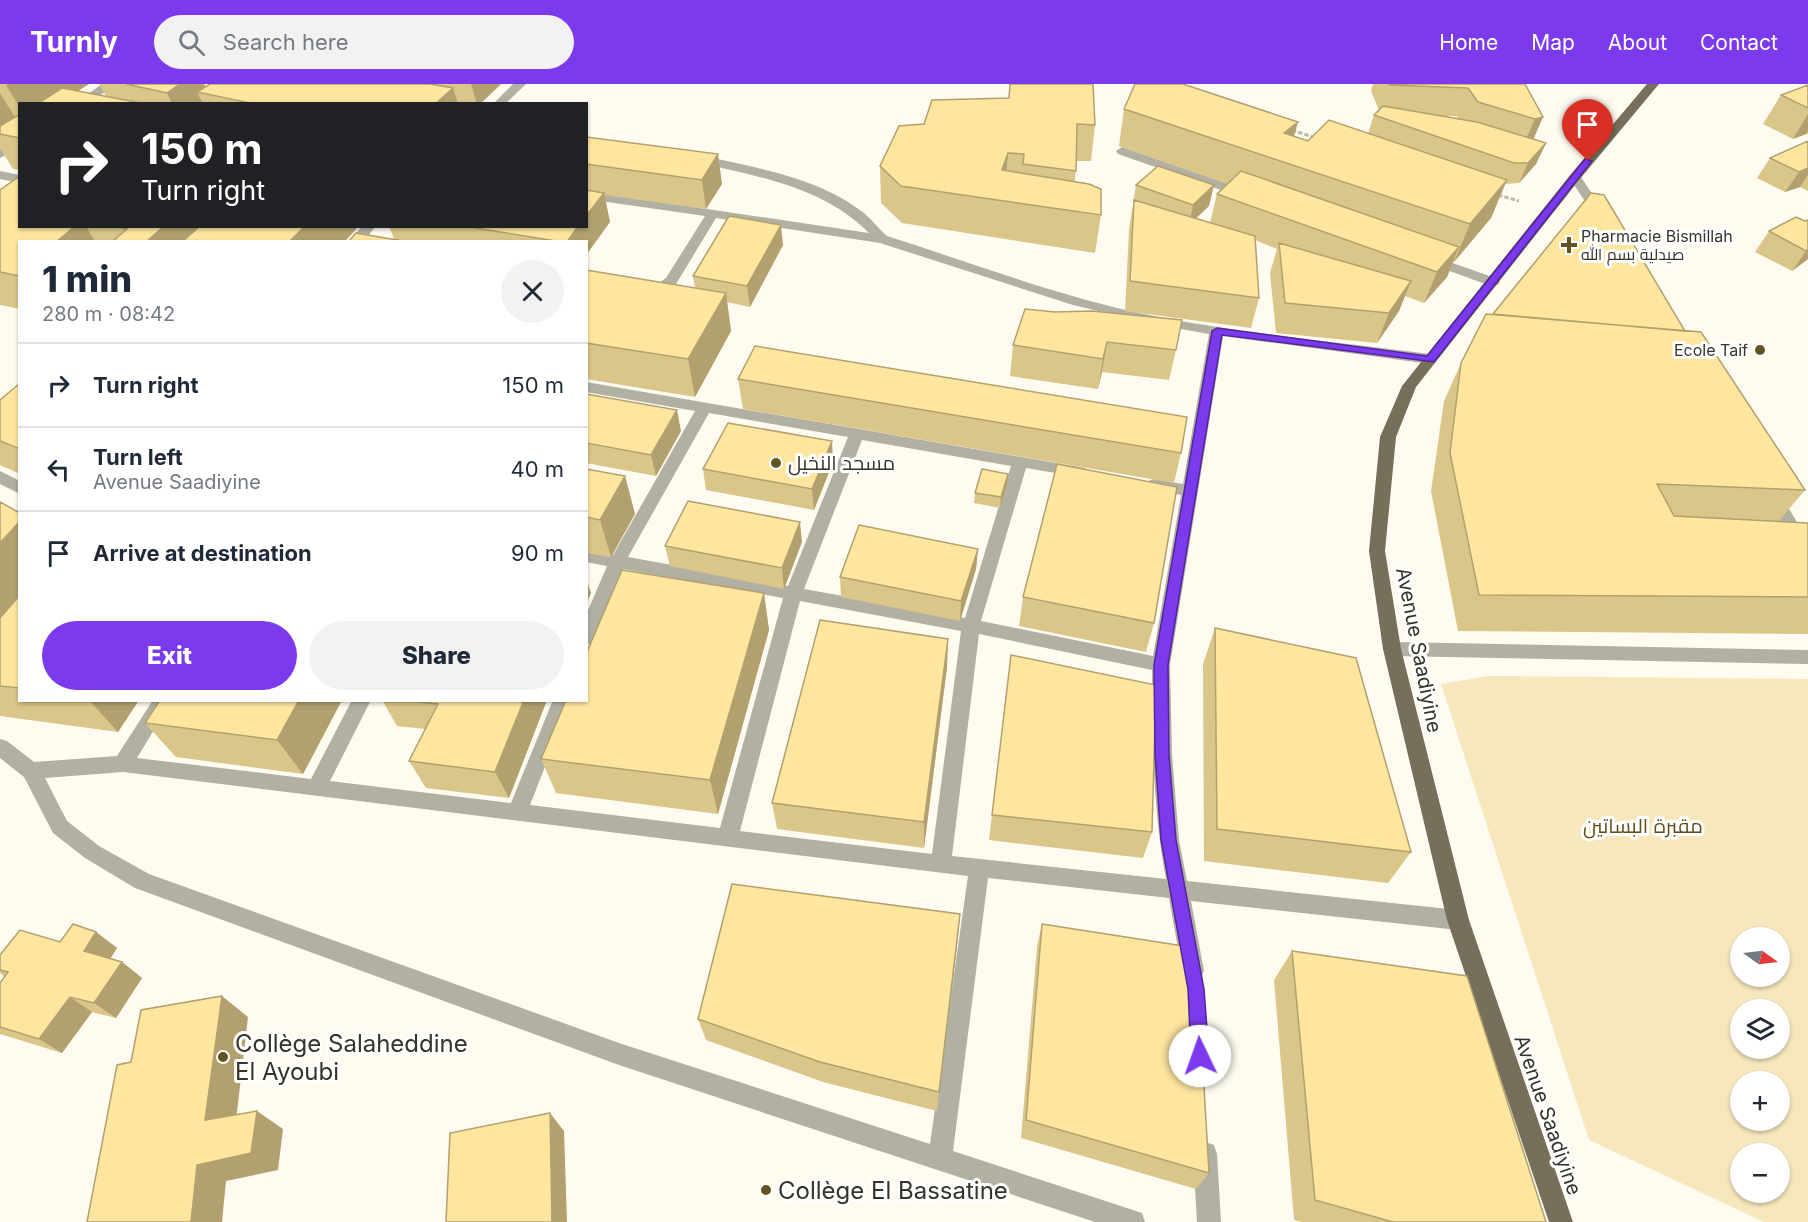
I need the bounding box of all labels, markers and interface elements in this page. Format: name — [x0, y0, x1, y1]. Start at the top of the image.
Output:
search box — [154, 15, 574, 69]
text: Turnly — [30, 25, 118, 59]
icon: search — [175, 26, 208, 59]
text: Search here — [223, 29, 349, 55]
text: Home — [1439, 30, 1498, 55]
text: Map — [1531, 30, 1575, 55]
text: About — [1608, 30, 1667, 55]
text: Contact — [1700, 30, 1778, 55]
pin — [1562, 99, 1613, 161]
icon: arrive — [1571, 108, 1604, 141]
text: 150 m — [141, 123, 263, 174]
icon: right — [42, 126, 120, 204]
text: Turn right — [141, 174, 265, 207]
place label: Pharmacie Bismillah صيدلية بسم الله — [1581, 226, 1733, 266]
marker: Pharmacie Bismillah صيدلية بسم الله — [1562, 238, 1576, 252]
text: 1 min — [42, 257, 132, 301]
button: close — [501, 260, 564, 323]
text: 280 m · 08:42 — [42, 302, 175, 326]
place label: Ecole Taif — [1674, 340, 1748, 360]
marker: Ecole Taif — [1753, 343, 1767, 357]
icon: right — [42, 369, 75, 402]
text: Turn right — [93, 372, 199, 398]
text: 150 m — [502, 372, 564, 398]
text: Turn left — [93, 444, 183, 470]
place label: مسجد النخيل — [788, 451, 895, 476]
icon: left — [42, 453, 75, 486]
text: 40 m — [510, 456, 564, 482]
marker: مسجد النخيل — [769, 456, 783, 470]
text: Avenue Saadiyine — [93, 470, 261, 494]
icon: arrive — [42, 537, 75, 570]
text: Arrive at destination — [93, 540, 312, 566]
text: 90 m — [511, 540, 564, 566]
street label: Avenue Saadiyine — [1391, 565, 1447, 735]
button: Exit — [42, 621, 297, 690]
button: Share — [309, 621, 564, 690]
park label: مقبرة البساتين — [1583, 814, 1703, 839]
north arrow — [1730, 927, 1790, 987]
map controls — [1730, 927, 1790, 1203]
button: layers — [1730, 999, 1790, 1059]
position arrow — [1168, 1024, 1232, 1088]
place label: Collège Salaheddine El Ayoubi — [235, 1029, 468, 1086]
street label: Avenue Saadiyine — [1509, 1032, 1587, 1198]
marker: Collège Salaheddine El Ayoubi — [216, 1050, 230, 1064]
button: + — [1730, 1071, 1790, 1131]
button: − — [1730, 1143, 1790, 1203]
place label: Collège El Bassatine — [778, 1176, 1008, 1205]
marker: Collège El Bassatine — [759, 1183, 773, 1197]

